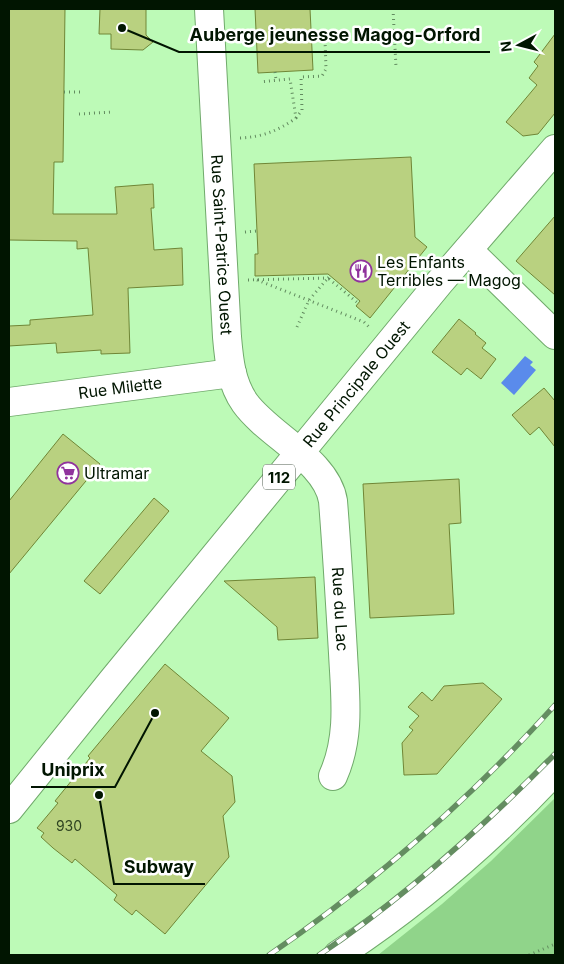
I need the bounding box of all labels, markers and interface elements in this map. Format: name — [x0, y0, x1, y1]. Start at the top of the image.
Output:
callout: Auberge jeunesse Magog-Orford — [179, 19, 490, 52]
north arrow — [494, 20, 544, 70]
text: Auberge jeunesse Magog-Orford — [190, 24, 480, 45]
text: N — [497, 40, 515, 53]
street label: Rue Saint-Patrice Ouest — [207, 154, 237, 335]
place label: Les Enfants Terribles — Magog — [377, 252, 521, 290]
restaurant icon: Les Enfants Terribles — Magog — [349, 259, 373, 283]
street label: Rue Principale Ouest — [298, 316, 414, 451]
street label: Rue Milette — [77, 372, 163, 403]
supermarket icon: Ultramar — [56, 461, 80, 485]
place label: Ultramar — [84, 463, 149, 483]
road number: 112 — [263, 464, 295, 490]
street label: Rue du Lac — [328, 566, 353, 652]
callout: Uniprix — [31, 754, 115, 787]
text: Uniprix — [41, 759, 105, 780]
house number: 930 — [56, 817, 82, 834]
callout: Subway — [114, 851, 205, 884]
text: Subway — [124, 856, 194, 877]

